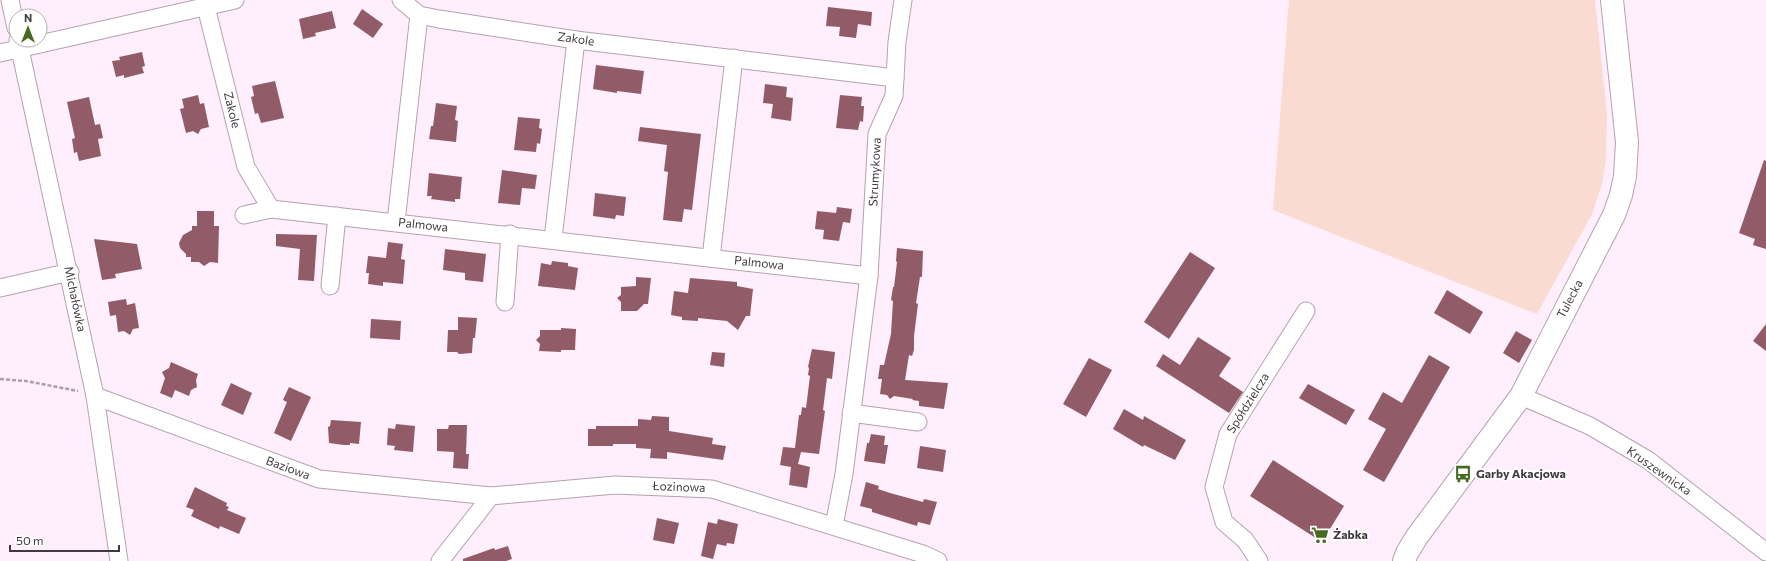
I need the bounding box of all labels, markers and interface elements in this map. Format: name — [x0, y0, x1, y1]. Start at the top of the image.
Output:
north arrow — [8, 8, 48, 48]
text: N — [24, 11, 32, 24]
street label: Zakole — [557, 28, 595, 48]
street label: Zakole — [222, 90, 244, 129]
street label: Strumykowa — [865, 137, 883, 207]
street label: Palmowa — [397, 214, 449, 234]
street label: Palmowa — [733, 252, 785, 272]
street label: Michałówka — [62, 265, 90, 333]
street label: Tulecka — [1553, 277, 1585, 320]
street label: Spółdzielcza — [1223, 370, 1271, 435]
street label: Kruszewnicka — [1625, 443, 1694, 498]
street label: Baziowa — [264, 453, 312, 481]
bus stop icon: Garby Akacjowa — [1453, 464, 1473, 484]
place label: Garby Akacjowa — [1476, 466, 1566, 480]
street label: Łozinowa — [651, 478, 706, 494]
supermarket icon: Żabka — [1310, 525, 1330, 545]
scale bar — [10, 527, 119, 553]
place label: Żabka — [1333, 527, 1368, 541]
text: 50 m — [16, 533, 44, 547]

